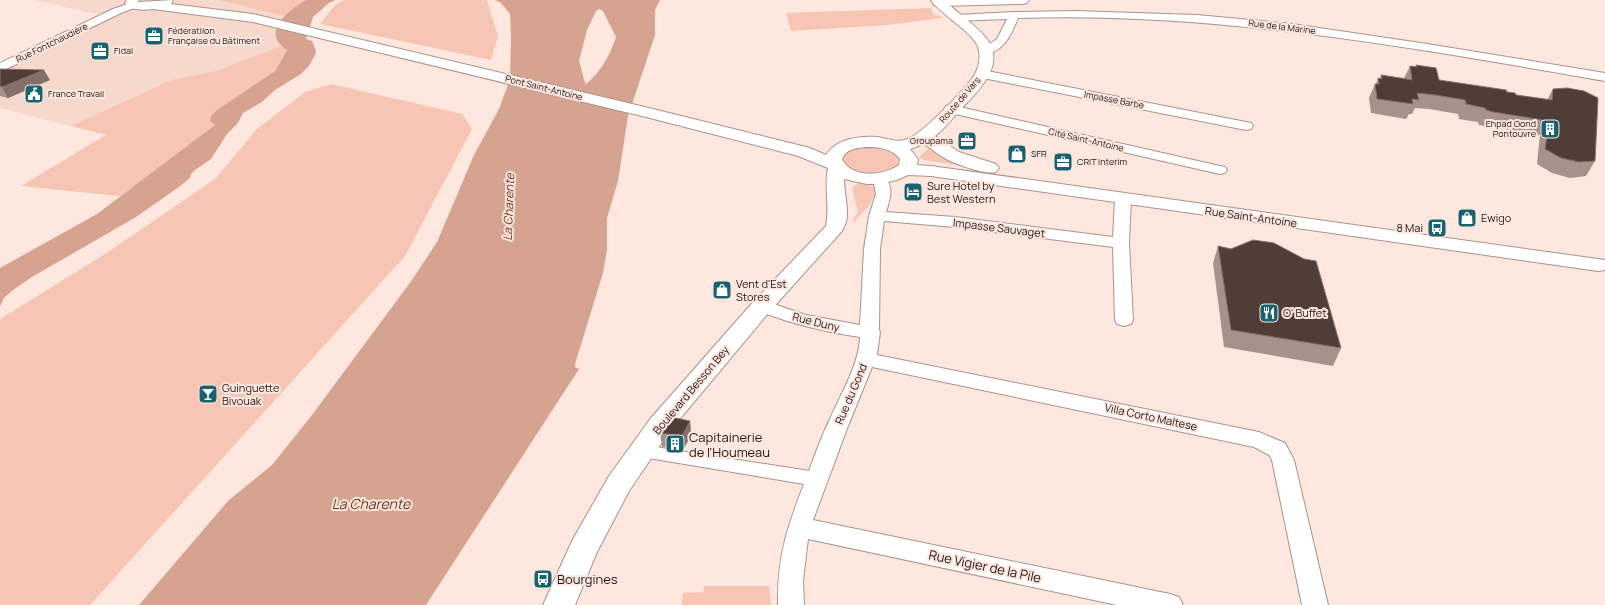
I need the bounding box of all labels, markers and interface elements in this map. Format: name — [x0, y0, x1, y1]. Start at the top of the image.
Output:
street label: Rue de la Marine — [1248, 16, 1317, 37]
street label: Rue Fontchaudière — [14, 20, 90, 66]
place label: Fédératiion Française du Bâtiment — [168, 24, 261, 47]
office icon: Fédératiion Française du Bâtiment — [143, 25, 165, 47]
office icon: Fidal — [89, 40, 111, 62]
place label: Fidal — [114, 44, 133, 57]
street label: Pont Saint-Antoine — [504, 72, 584, 103]
street label: Route de Vars — [936, 74, 983, 125]
public building icon: France Travail — [23, 83, 45, 105]
place label: France Travail — [48, 87, 104, 100]
street label: Impasse Barbe — [1083, 87, 1145, 112]
place label: Ehpad Gond Pontouvre — [1486, 117, 1536, 140]
building icon: Ehpad Gond Pontouvre — [1539, 118, 1561, 140]
street label: Cité Saint-Antoine — [1047, 125, 1125, 154]
office icon: Groupama — [956, 130, 978, 152]
place label: Groupama — [910, 134, 953, 147]
shop icon: SFR — [1006, 143, 1028, 165]
place label: SFR — [1031, 147, 1047, 160]
office icon: CRIT Interim — [1052, 151, 1074, 173]
place label: CRIT Interim — [1077, 155, 1128, 168]
water label: La Charente — [499, 172, 518, 241]
place label: Sure Hotel by Best Western — [927, 178, 996, 206]
hotel icon: Sure Hotel by Best Western — [902, 181, 924, 203]
street label: Rue Saint-Antoine — [1204, 203, 1299, 230]
shop icon: Ewigo — [1456, 207, 1478, 229]
place label: Ewigo — [1481, 210, 1512, 225]
street label: Impasse Sauvaget — [952, 214, 1046, 241]
bus stop icon: 8 Mai — [1426, 217, 1448, 239]
place label: 8 Mai — [1396, 220, 1423, 235]
place label: Vent d'Est Stores — [736, 276, 787, 304]
shop icon: Vent d'Est Stores — [711, 279, 733, 301]
restaurant icon: O' Buffet — [1258, 302, 1280, 324]
place label: O' Buffet — [1283, 305, 1327, 320]
street label: Rue Duny — [791, 308, 841, 335]
street label: Boulevard Besson Bey — [649, 342, 732, 437]
street label: Rue du Gond — [831, 361, 870, 426]
place label: Guinguette Bivouak — [222, 380, 280, 408]
bar icon: Guinguette Bivouak — [197, 383, 219, 405]
street label: Villa Corto Maltese — [1103, 399, 1199, 434]
place label: Capitainerie de l'Houmeau — [689, 428, 770, 461]
building icon: Capitainerie de l'Houmeau — [664, 433, 686, 455]
water label: La Charente — [332, 494, 411, 513]
street label: Rue Vigier de la Pile — [927, 545, 1043, 587]
bus stop icon: Bourgines — [532, 568, 554, 590]
place label: Bourgines — [557, 570, 618, 588]

